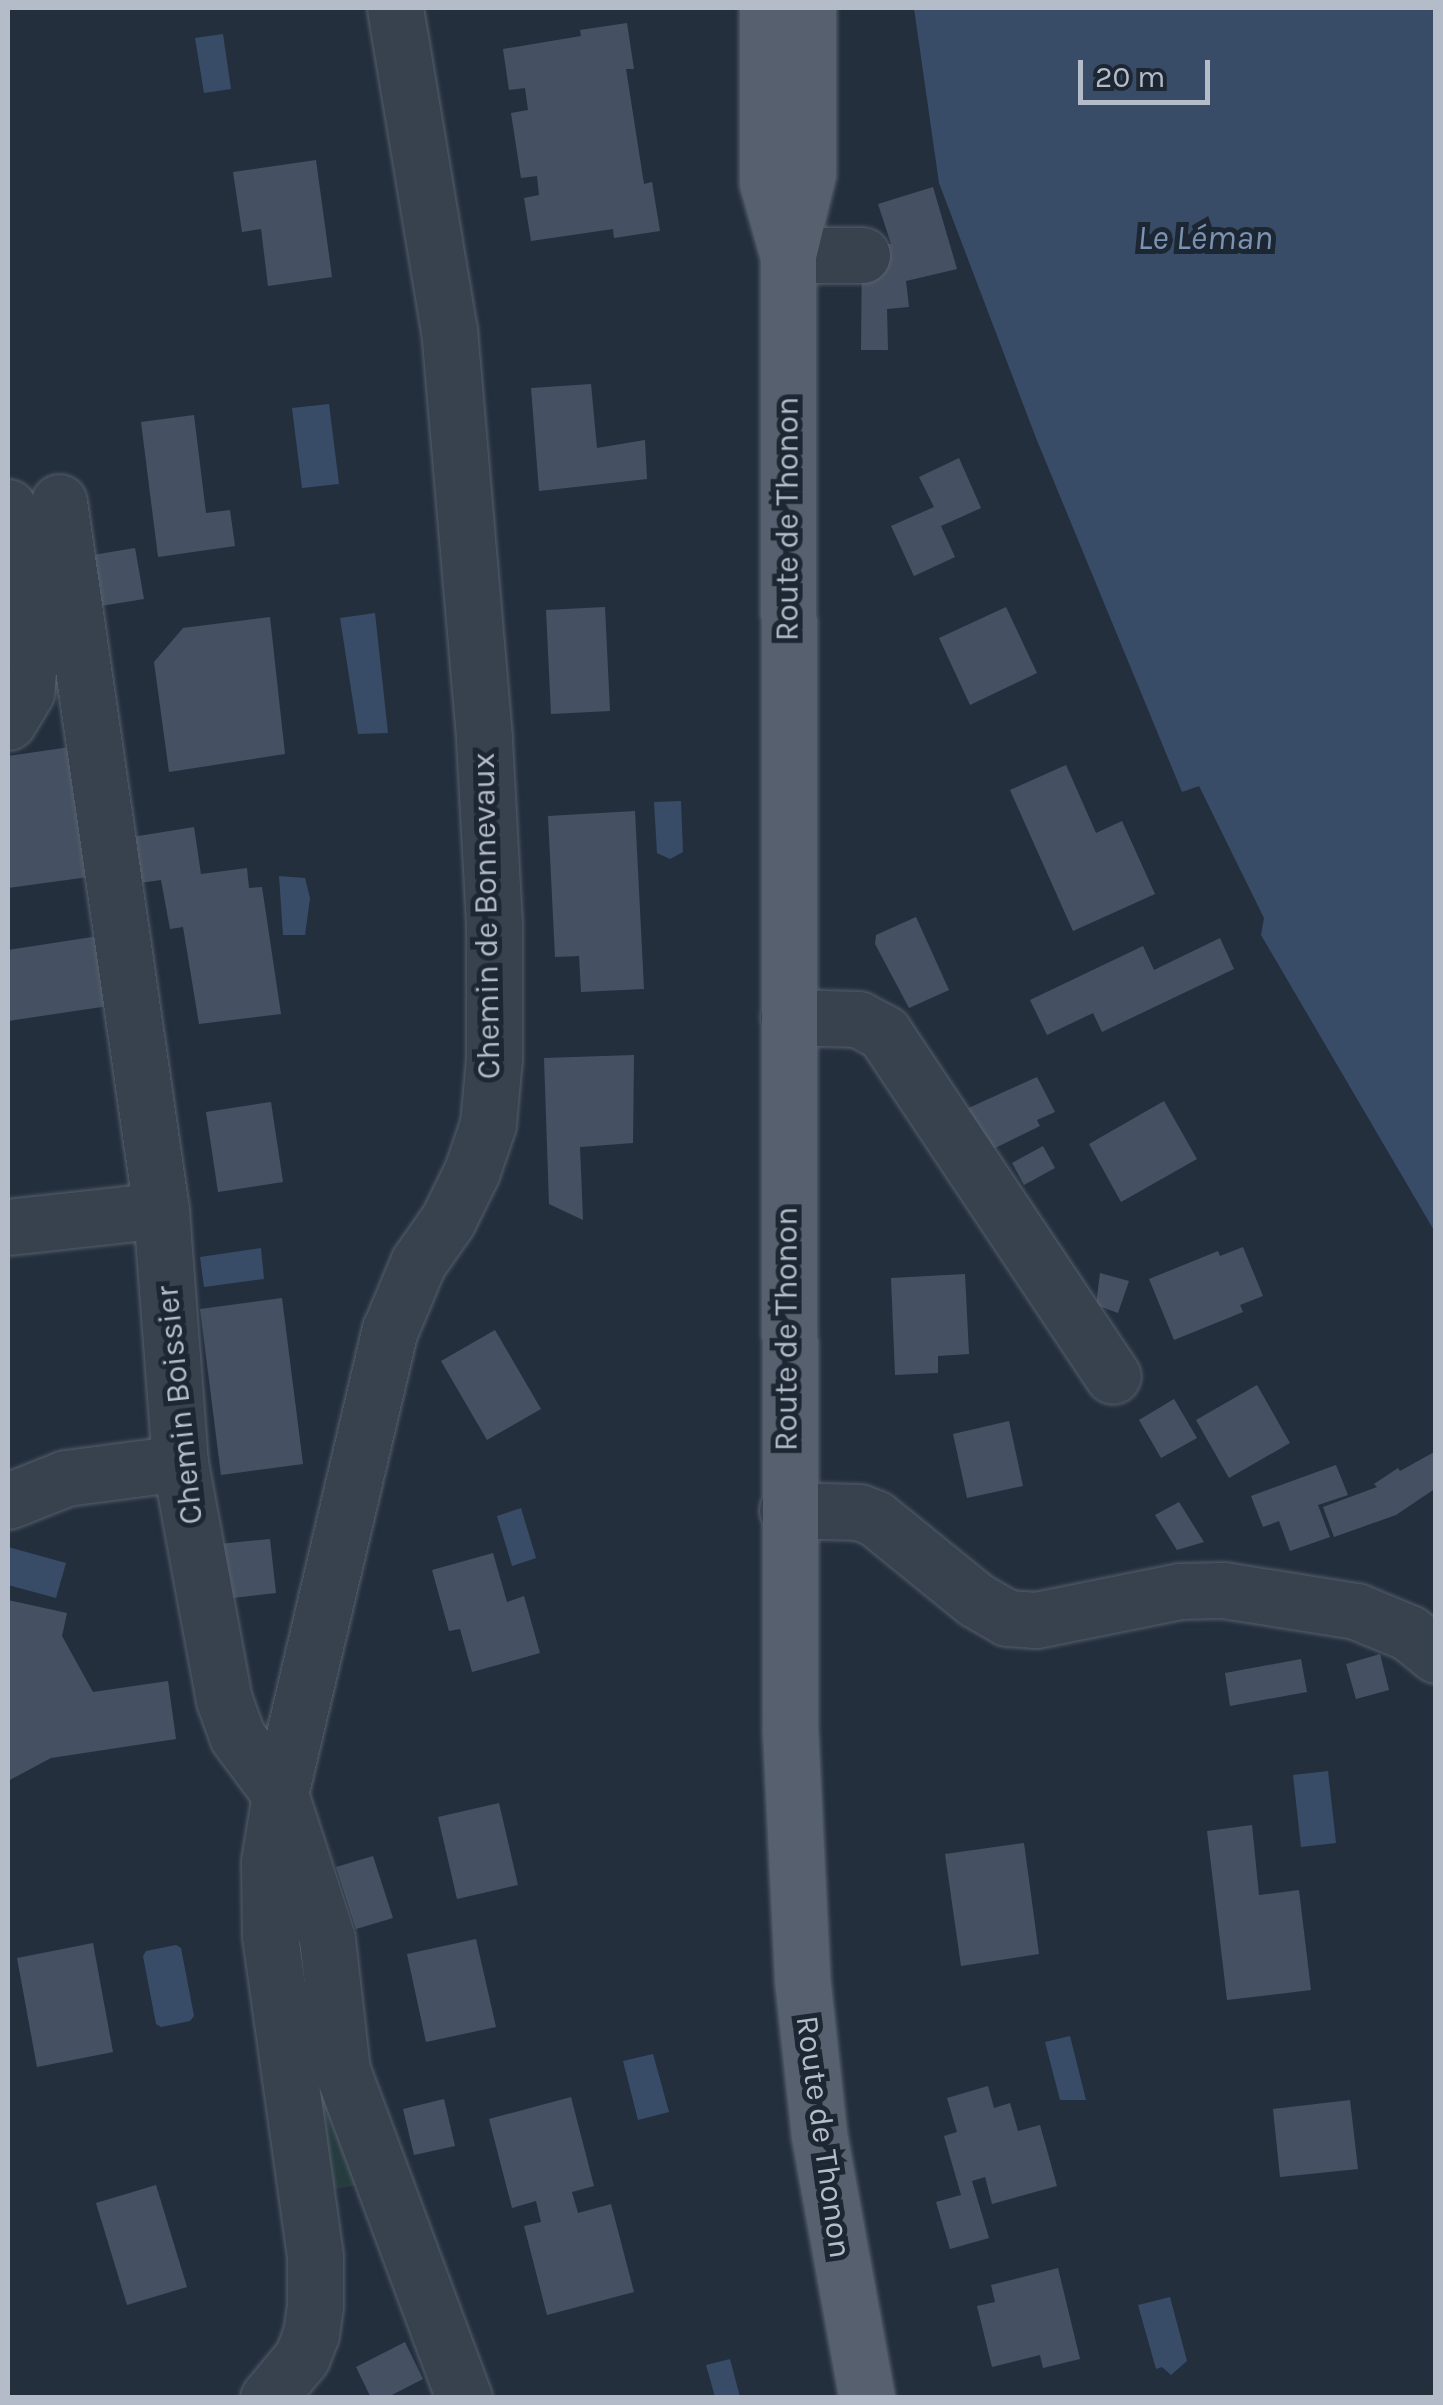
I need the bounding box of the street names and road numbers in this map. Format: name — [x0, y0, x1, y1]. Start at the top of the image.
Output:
street label: Route de Thonon — [769, 397, 807, 641]
street label: Chemin de Bonnevaux — [465, 752, 509, 1080]
street label: Route de Thonon — [768, 1207, 806, 1451]
street label: Chemin Boissier — [148, 1284, 212, 1526]
street label: Route de Thonon — [787, 2013, 859, 2261]

